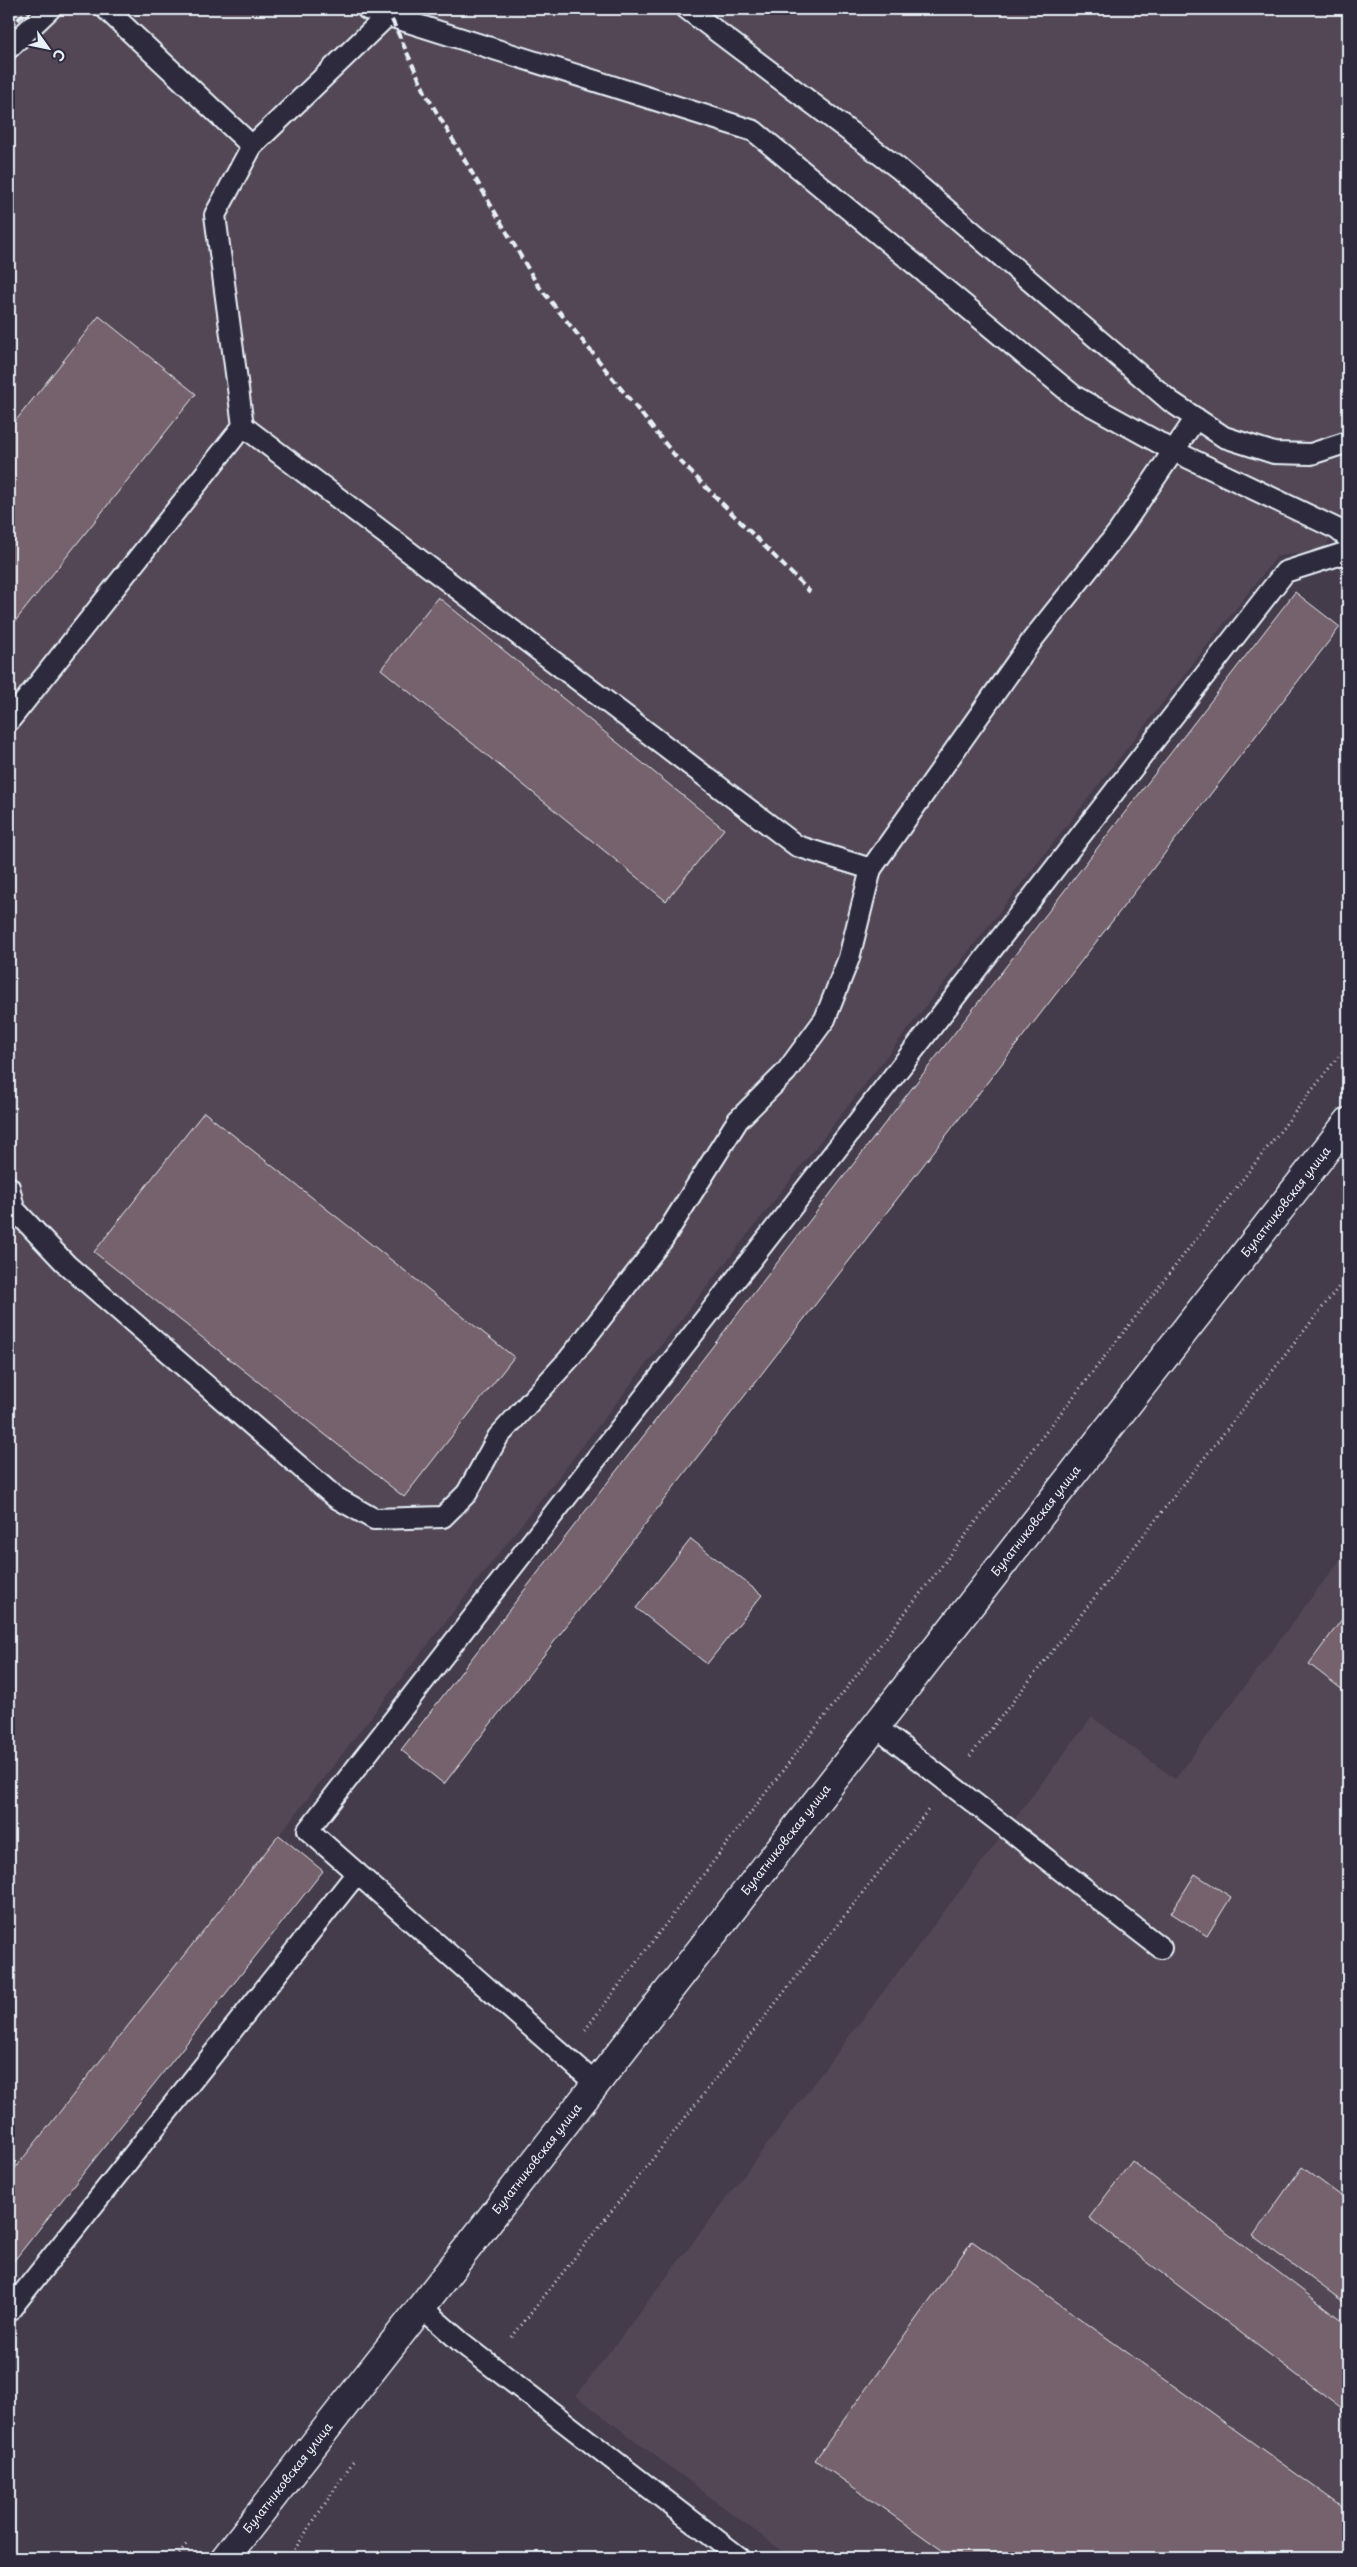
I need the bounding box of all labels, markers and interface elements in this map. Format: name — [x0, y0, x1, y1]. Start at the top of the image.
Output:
north arrow — [22, 22, 72, 72]
text: С — [48, 45, 71, 65]
street label: Булатниковская улица — [1236, 1142, 1334, 1261]
street label: Булатниковская улица — [986, 1461, 1084, 1580]
street label: Булатниковская улица — [736, 1780, 834, 1899]
street label: Булатниковская улица — [487, 2099, 585, 2218]
street label: Булатниковская улица — [238, 2418, 336, 2537]

